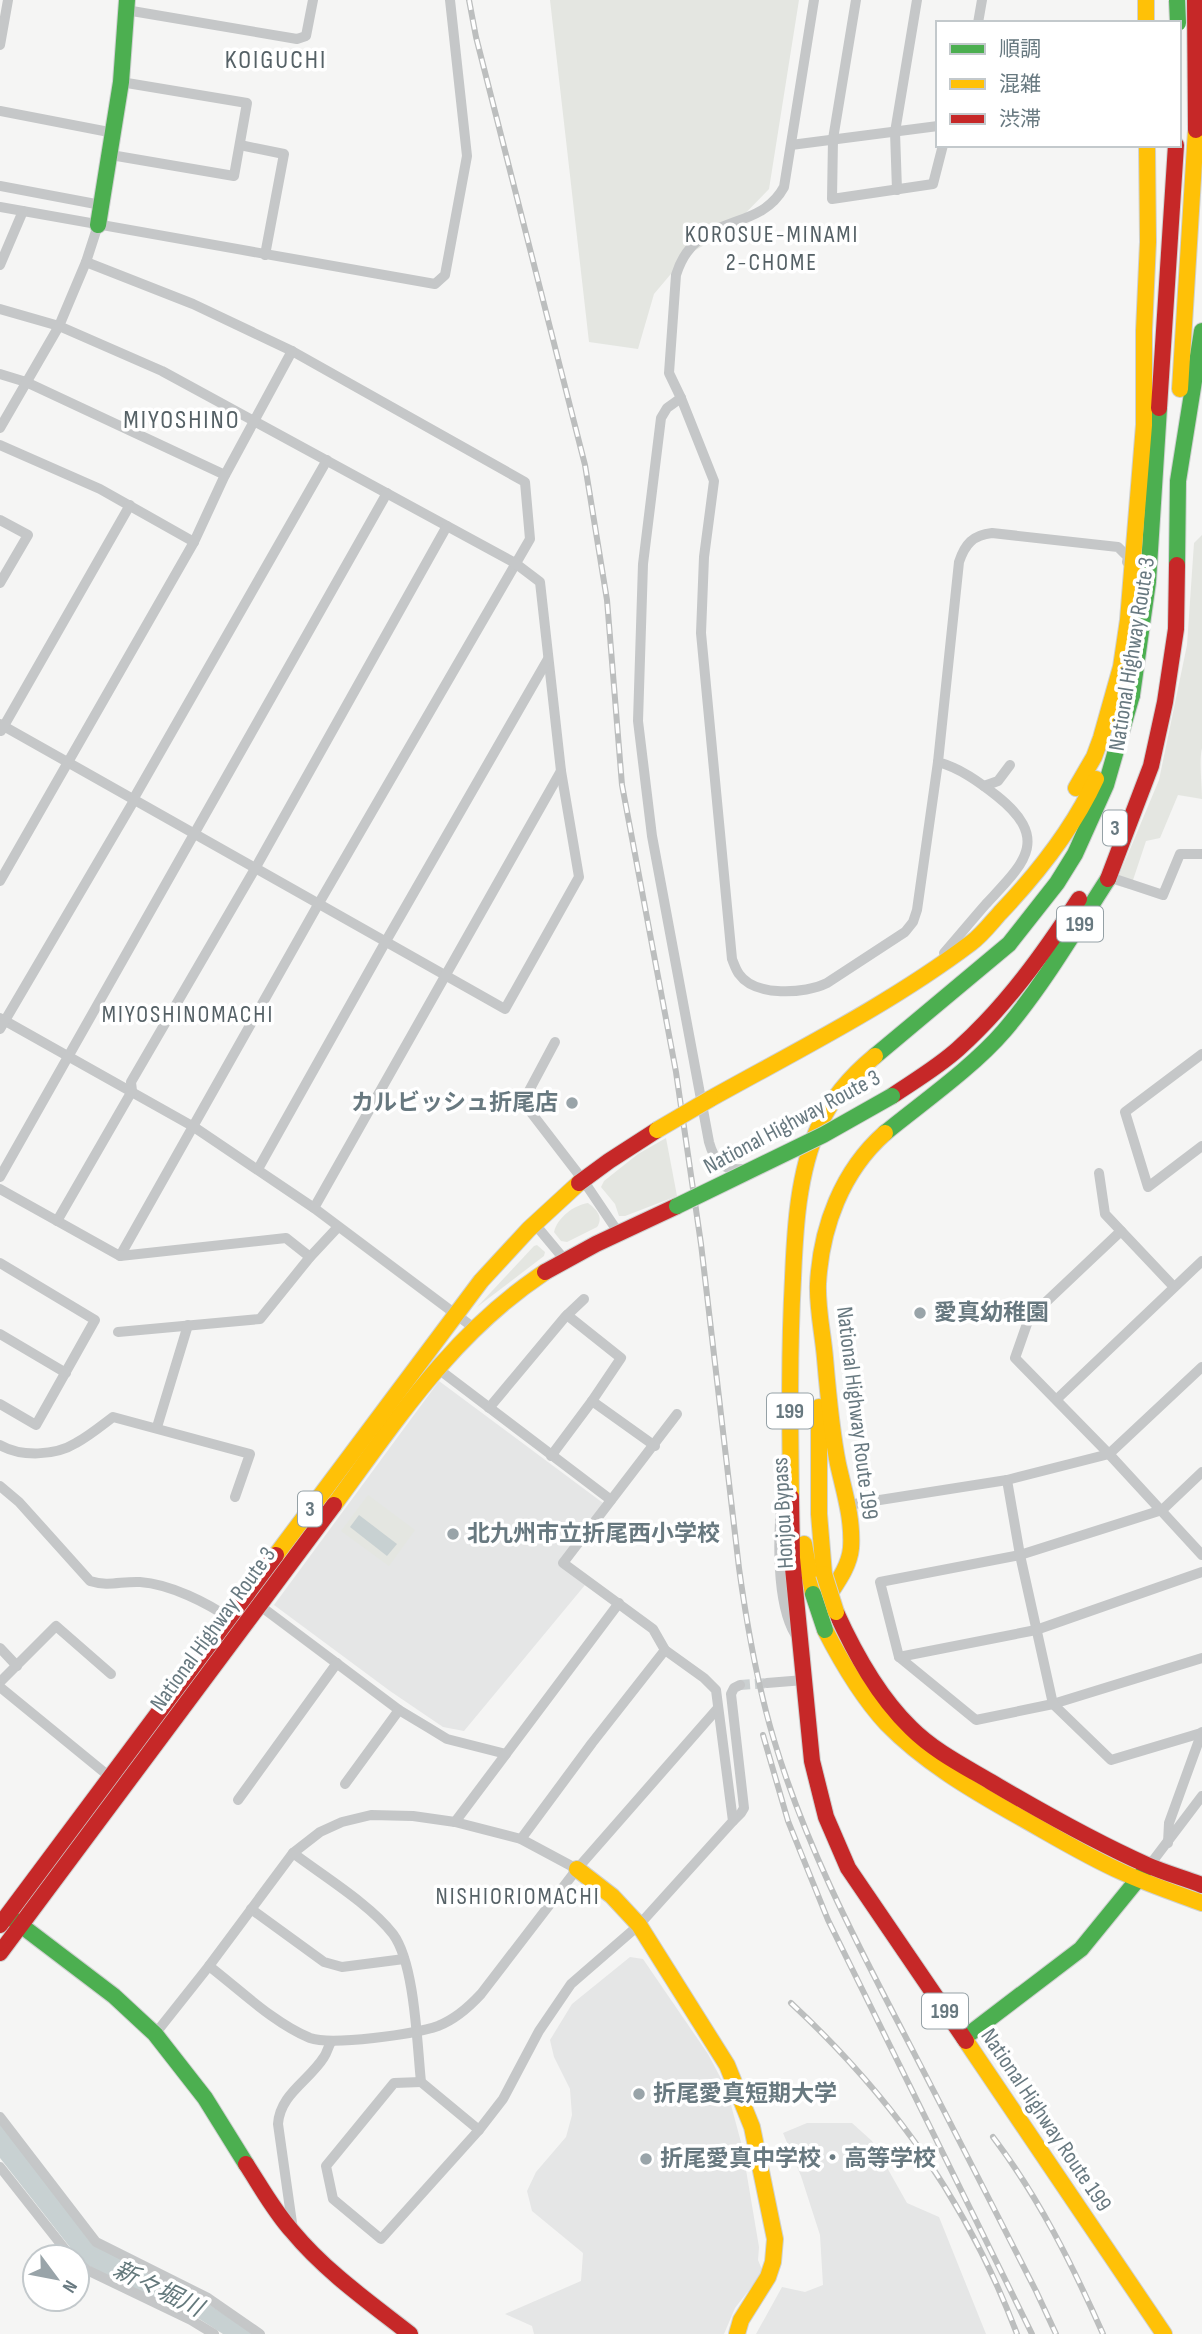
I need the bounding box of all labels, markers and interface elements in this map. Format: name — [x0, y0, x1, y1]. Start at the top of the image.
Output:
legend — [936, 21, 1181, 147]
text: 順調 — [999, 37, 1041, 62]
district label: KOIGUCHI — [225, 45, 327, 76]
text: 混雑 — [999, 72, 1041, 97]
text: 渋滞 — [999, 107, 1041, 132]
district label: KOROSUE-MINAMI 2-CHOME — [685, 220, 859, 277]
district label: MIYOSHINO — [123, 405, 241, 436]
street label: National Highway Route 3 — [1103, 555, 1161, 753]
road number: 3 — [1103, 810, 1127, 846]
road number: 199 — [1057, 906, 1103, 942]
district label: MIYOSHINOMACHI — [102, 1000, 274, 1029]
street label: National Highway Route 3 — [699, 1064, 885, 1180]
place label: カルビッシュ折尾店 — [351, 1089, 558, 1117]
marker: カルビッシュ折尾店 — [564, 1095, 580, 1111]
place label: 愛真幼稚園 — [934, 1299, 1049, 1327]
street label: National Highway Route 199 — [830, 1305, 884, 1521]
marker: 愛真幼稚園 — [912, 1305, 928, 1321]
road number: 199 — [767, 1394, 813, 1428]
street label: Honjou Bypass — [766, 1457, 800, 1569]
road number: 3 — [298, 1492, 322, 1526]
place label: 北九州市立折尾西小学校 — [467, 1520, 720, 1548]
marker: 北九州市立折尾西小学校 — [445, 1526, 461, 1542]
street label: National Highway Route 3 — [144, 1542, 282, 1716]
district label: NISHIORIOMACHI — [435, 1882, 601, 1911]
road number: 199 — [922, 1994, 968, 2028]
street label: National Highway Route 199 — [974, 2023, 1118, 2217]
place label: 折尾愛真短期大学 — [653, 2080, 837, 2108]
marker: 折尾愛真短期大学 — [631, 2086, 647, 2102]
place label: 折尾愛真中学校・高等学校 — [660, 2145, 936, 2173]
marker: 折尾愛真中学校・高等学校 — [638, 2151, 654, 2167]
north arrow — [21, 2243, 91, 2313]
water label: 新々堀川 — [109, 2255, 210, 2324]
text: N — [57, 2276, 82, 2297]

